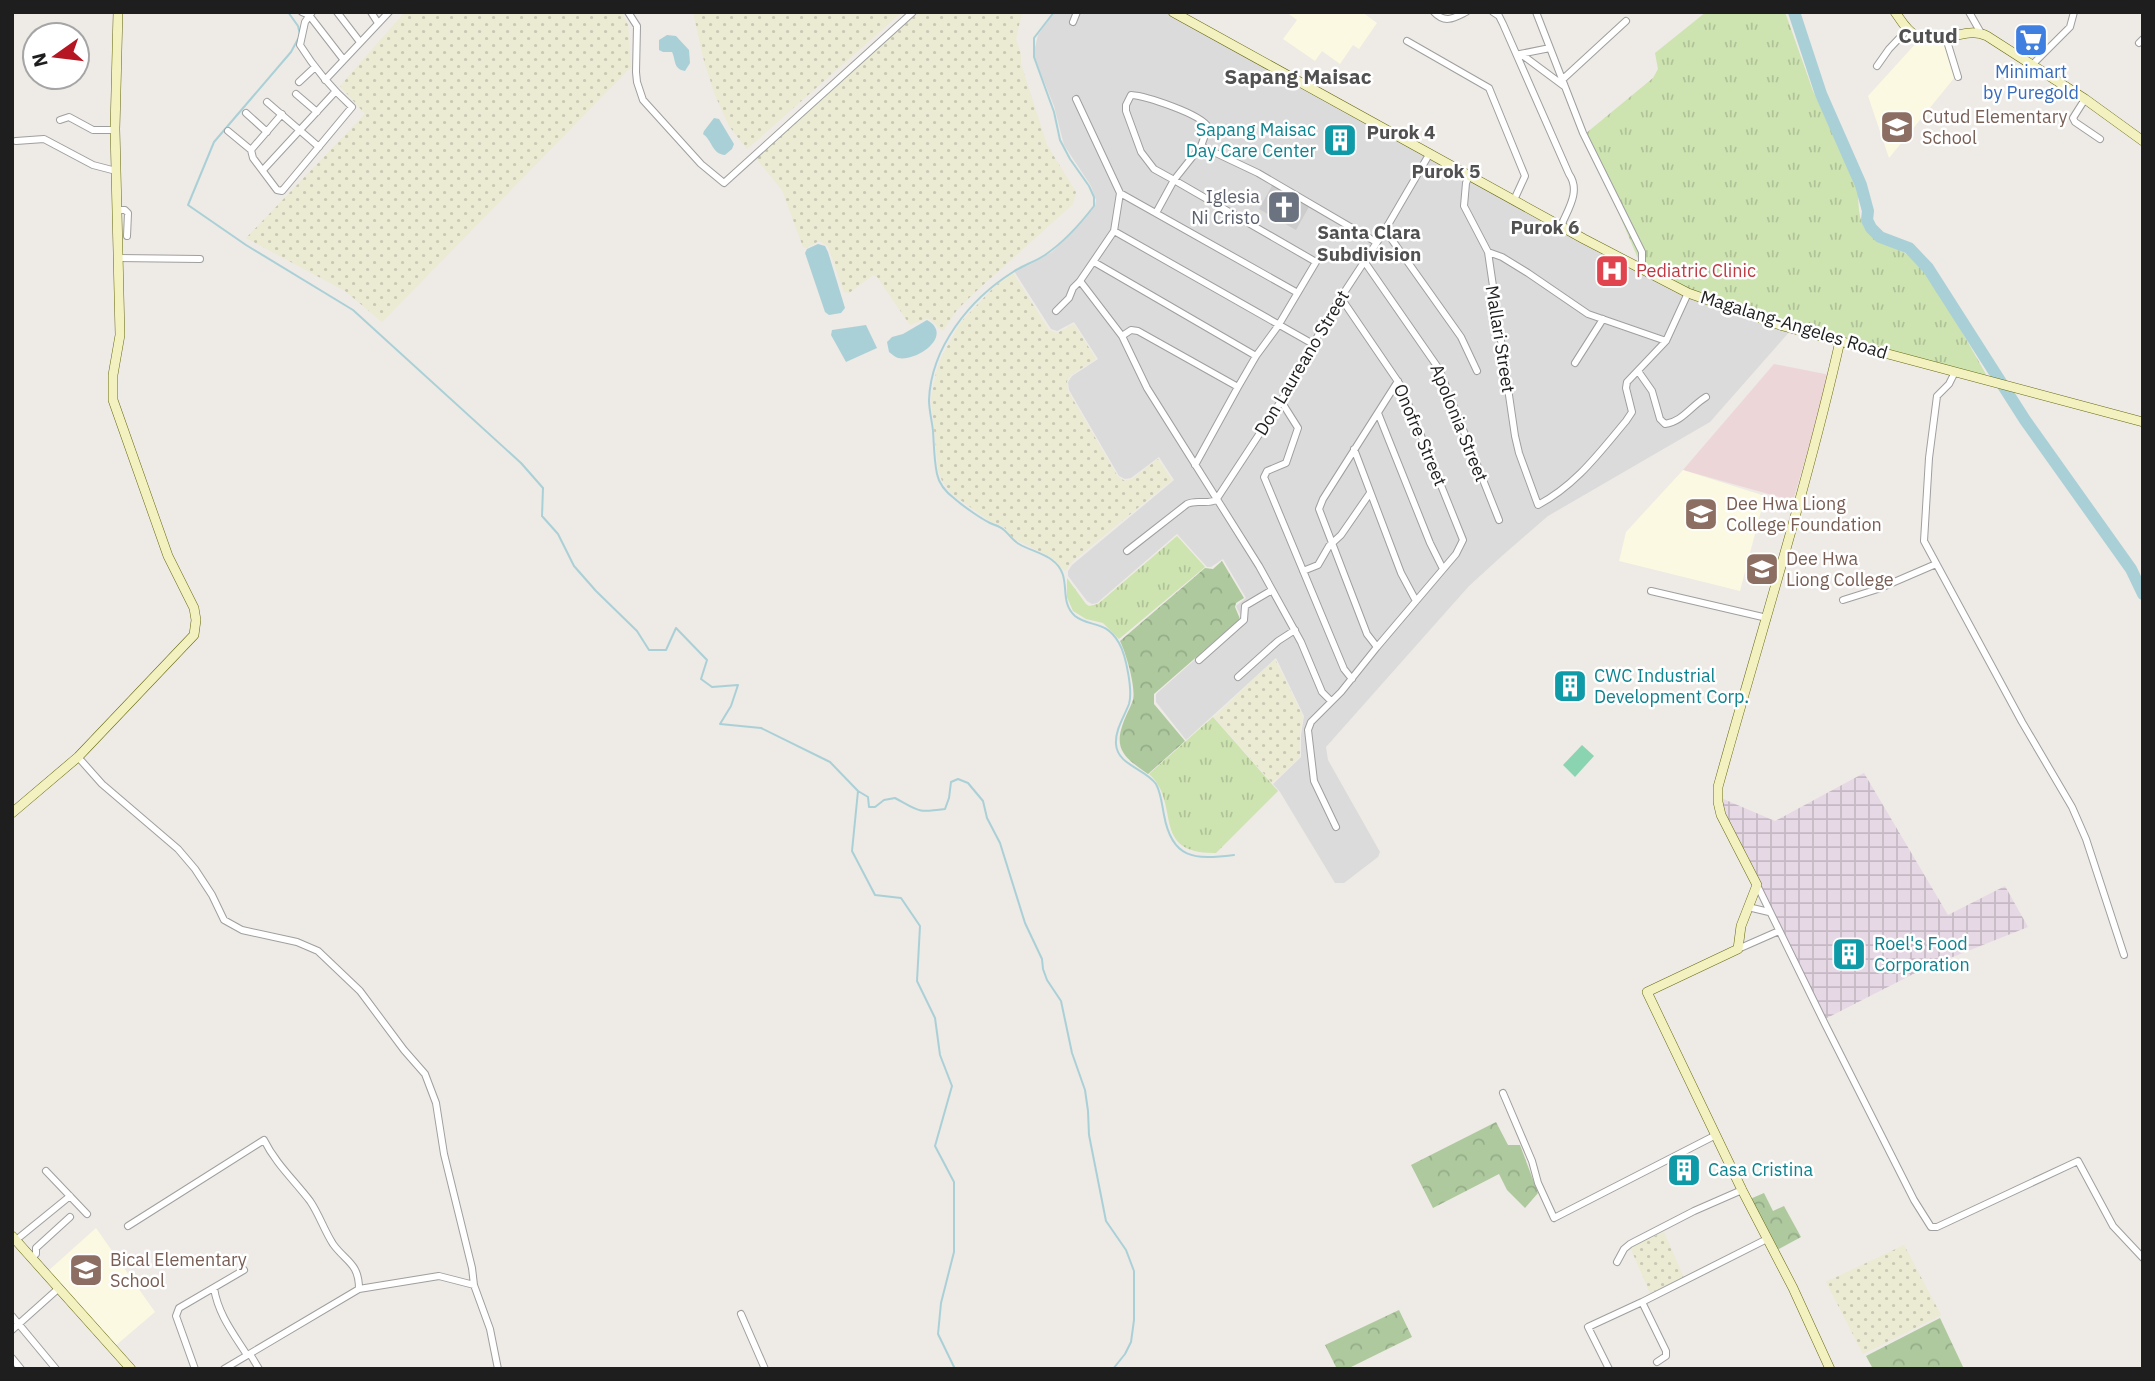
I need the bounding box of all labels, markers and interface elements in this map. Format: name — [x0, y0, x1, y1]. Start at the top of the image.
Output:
north arrow — [21, 21, 91, 91]
district label: Cutud — [1898, 21, 1958, 49]
supermarket icon: Minimart by Puregold — [2012, 21, 2050, 59]
text: N — [26, 51, 53, 70]
place label: Minimart by Puregold — [1983, 60, 2079, 104]
district label: Sapang Maisac — [1224, 62, 1372, 90]
place label: Cutud Elementary School — [1922, 105, 2067, 149]
school or university icon: Cutud Elementary School — [1878, 108, 1916, 146]
place label: Sapang Maisac Day Care Center — [1186, 118, 1316, 162]
district label: Purok 4 — [1367, 120, 1435, 144]
building icon: Sapang Maisac Day Care Center — [1321, 121, 1359, 159]
district label: Purok 5 — [1412, 159, 1480, 183]
place label: Iglesia Ni Cristo — [1191, 185, 1260, 229]
church icon: Iglesia Ni Cristo — [1265, 188, 1303, 226]
district label: Purok 6 — [1511, 215, 1579, 239]
district label: Santa Clara Subdivision — [1317, 220, 1421, 266]
hospital icon: Pediatric Clinic — [1593, 252, 1631, 290]
place label: Pediatric Clinic — [1636, 259, 1756, 282]
street label: Mallari Street — [1481, 284, 1520, 394]
street label: Magalang-Angeles Road — [1698, 285, 1891, 364]
street label: Don Laureano Street — [1249, 286, 1354, 440]
street label: Apolonia Street — [1425, 361, 1494, 485]
street label: Onofre Street — [1389, 380, 1452, 489]
place label: Dee Hwa Liong College Foundation — [1726, 492, 1882, 536]
school or university icon: Dee Hwa Liong College Foundation — [1682, 495, 1720, 533]
place label: Dee Hwa Liong College — [1786, 547, 1894, 591]
school or university icon: Dee Hwa Liong College — [1743, 550, 1781, 588]
place label: CWC Industrial Development Corp. — [1594, 664, 1749, 708]
building icon: CWC Industrial Development Corp. — [1551, 667, 1589, 705]
place label: Roel's Food Corporation — [1874, 932, 1970, 976]
building icon: Roel's Food Corporation — [1830, 935, 1868, 973]
building icon: Casa Cristina — [1665, 1151, 1703, 1189]
place label: Casa Cristina — [1708, 1158, 1813, 1181]
place label: Bical Elementary School — [110, 1248, 247, 1292]
school or university icon: Bical Elementary School — [67, 1251, 105, 1289]

